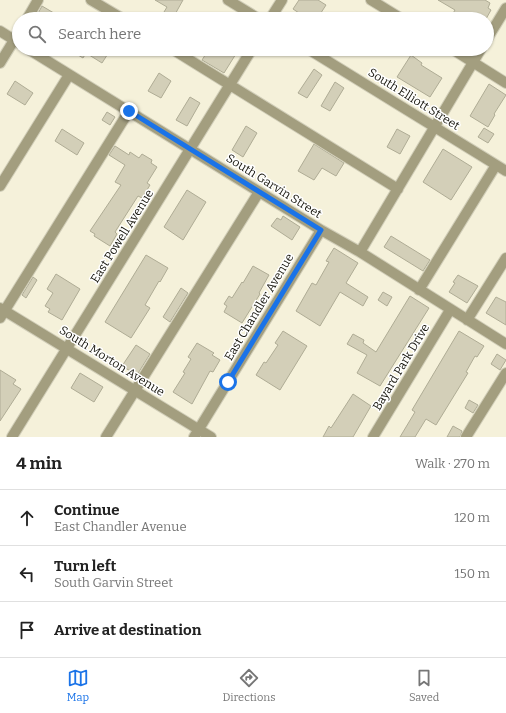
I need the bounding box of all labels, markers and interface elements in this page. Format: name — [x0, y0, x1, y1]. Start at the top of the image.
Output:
search box — [12, 12, 494, 56]
icon: search — [26, 23, 48, 45]
text: Search here — [58, 25, 141, 43]
street label: South Elliott Street — [366, 65, 463, 133]
route end — [120, 102, 138, 120]
street label: South Garvin Street — [224, 151, 325, 221]
street label: East Powell Avenue — [88, 187, 156, 285]
street label: East Chandler Avenue — [221, 251, 297, 363]
street label: Bayard Park Drive — [370, 321, 432, 413]
street label: South Morton Avenue — [57, 323, 167, 399]
route start — [219, 373, 237, 391]
text: 4 min — [16, 453, 62, 474]
text: Walk · 270 m — [415, 456, 490, 471]
text: Continue — [54, 501, 120, 519]
icon: ahead — [16, 507, 38, 529]
text: 120 m — [454, 510, 490, 525]
text: East Chandler Avenue — [54, 519, 187, 534]
text: Turn left — [54, 557, 116, 575]
icon: left — [16, 563, 38, 585]
text: 150 m — [454, 566, 490, 581]
text: South Garvin Street — [54, 575, 173, 590]
icon: arrive — [16, 619, 38, 641]
text: Arrive at destination — [54, 621, 201, 639]
tab: Map — [67, 667, 89, 704]
tab: Directions — [223, 667, 275, 704]
tab: Saved — [409, 667, 439, 704]

